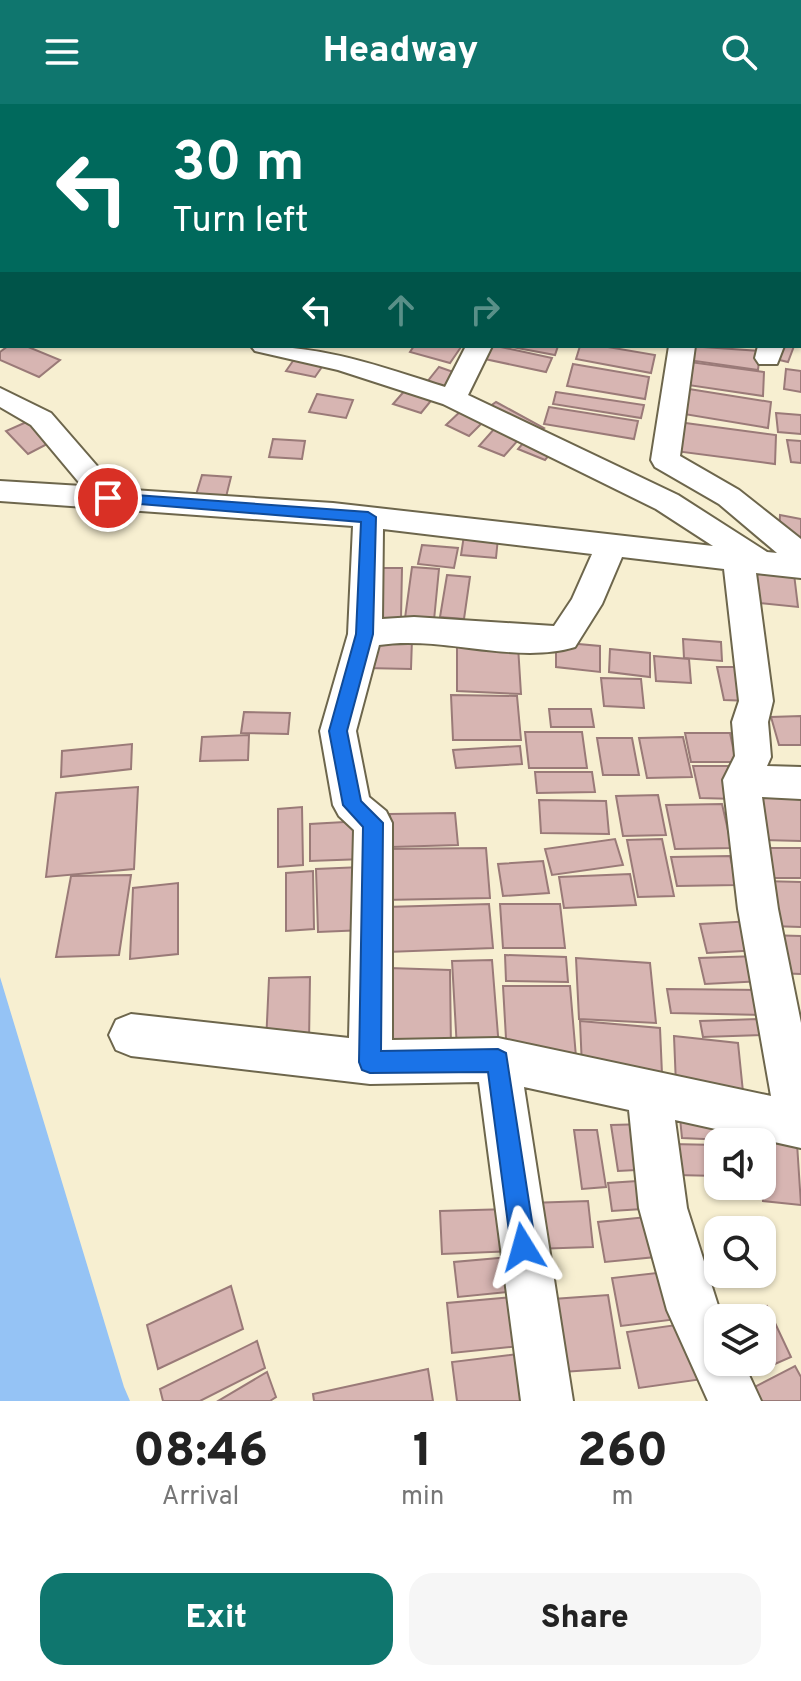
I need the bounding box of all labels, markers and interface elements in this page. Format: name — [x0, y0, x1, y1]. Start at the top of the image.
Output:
text: Headway — [323, 29, 478, 75]
icon: menu — [40, 30, 84, 74]
icon: search — [717, 30, 761, 74]
text: 30 m — [172, 130, 305, 200]
icon: left — [40, 136, 144, 240]
text: Turn left — [172, 199, 309, 245]
icon: left — [295, 288, 339, 332]
icon: ahead — [379, 288, 423, 332]
icon: right — [463, 288, 507, 332]
pin — [74, 464, 142, 532]
icon: arrive — [86, 476, 130, 520]
map controls — [704, 1128, 776, 1376]
button: sound — [704, 1128, 776, 1200]
position arrow — [481, 1205, 565, 1289]
button: search — [704, 1216, 776, 1288]
button: layers — [704, 1304, 776, 1376]
text: 08:46 — [133, 1423, 268, 1483]
text: 1 — [413, 1423, 432, 1483]
text: 260 — [577, 1423, 668, 1483]
text: Arrival — [162, 1481, 239, 1514]
text: min — [401, 1481, 444, 1514]
text: m — [612, 1481, 634, 1514]
button: Exit — [40, 1573, 393, 1665]
button: Share — [409, 1573, 761, 1665]

